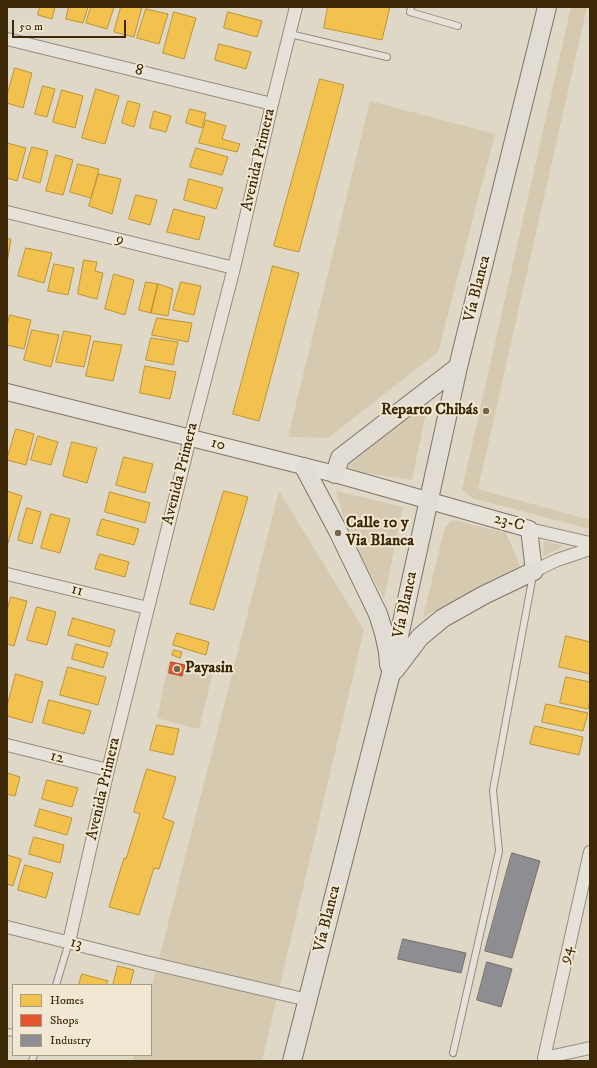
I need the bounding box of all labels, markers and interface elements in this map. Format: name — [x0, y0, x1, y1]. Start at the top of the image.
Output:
scale bar — [14, 12, 128, 38]
text: 50 m — [19, 19, 43, 34]
street label: 8 — [133, 61, 145, 81]
street label: Avenida Primera — [238, 107, 280, 213]
street label: 9 — [114, 230, 126, 250]
street label: Vía Blanca — [460, 254, 496, 324]
place label: Reparto Chibás — [381, 401, 478, 421]
marker: Reparto Chibás — [481, 406, 491, 416]
street label: Avenida Primera — [159, 421, 203, 527]
street label: 10 — [209, 434, 227, 456]
street label: 23-C — [491, 510, 527, 536]
place label: Calle 10 y Via Blanca — [346, 514, 414, 552]
marker: Calle 10 y Via Blanca — [333, 528, 343, 538]
street label: Vía Blanca — [390, 570, 422, 640]
street label: 11 — [69, 580, 85, 602]
place label: Payasin — [185, 659, 233, 679]
marker: Payasin — [172, 664, 182, 674]
street label: Avenida Primera — [83, 736, 125, 842]
street label: 12 — [48, 747, 66, 769]
street label: Vía Blanca — [310, 884, 346, 954]
street label: 13 — [68, 933, 84, 955]
street label: 94 — [556, 944, 578, 966]
legend — [12, 984, 152, 1056]
text: Homes — [50, 993, 84, 1008]
text: Shops — [50, 1013, 78, 1028]
text: Industry — [50, 1033, 91, 1048]

